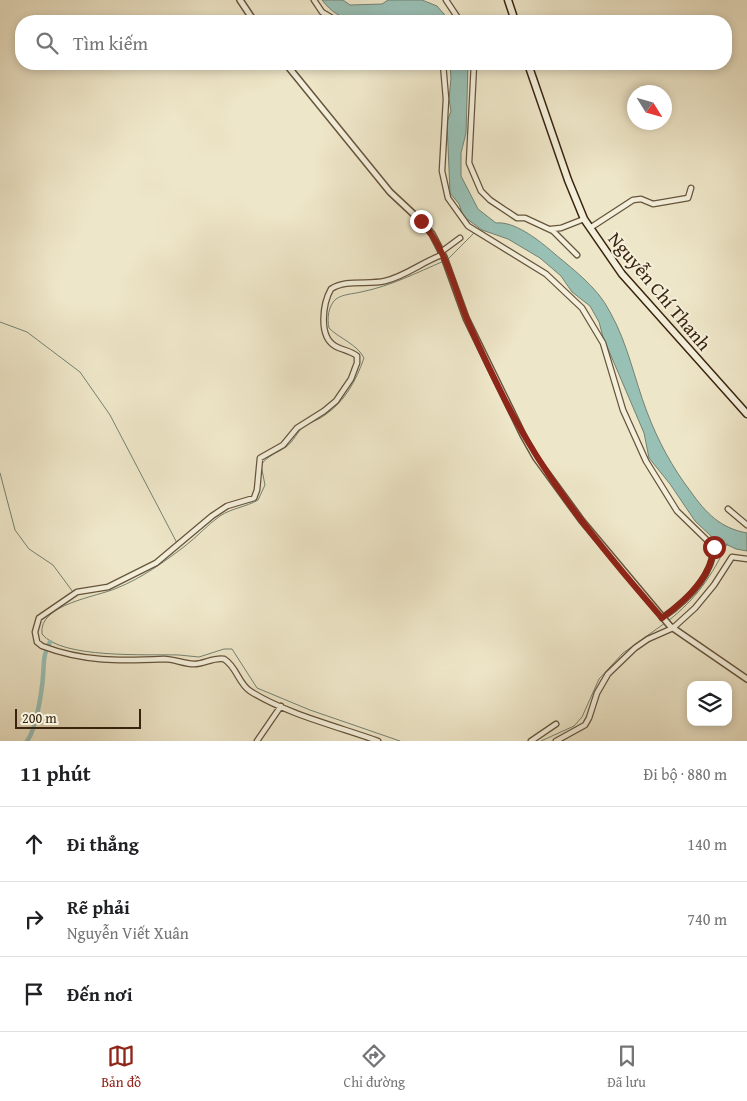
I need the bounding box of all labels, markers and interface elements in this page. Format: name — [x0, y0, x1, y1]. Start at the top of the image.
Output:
search box — [15, 15, 732, 70]
icon: search — [33, 29, 61, 57]
text: Tìm kiếm — [73, 29, 148, 57]
north arrow — [627, 85, 672, 130]
route end — [410, 210, 433, 233]
street label: Nguyễn Chí Thanh — [602, 225, 718, 357]
route start — [703, 536, 726, 559]
map controls — [687, 681, 732, 726]
button: layers — [687, 681, 732, 726]
scale bar — [15, 706, 141, 729]
text: 200 m — [22, 708, 57, 728]
text: 11 phút — [20, 758, 91, 789]
text: Đi bộ · 880 m — [643, 762, 727, 786]
icon: ahead — [20, 830, 48, 858]
text: Đi thẳng — [67, 830, 139, 858]
text: 140 m — [687, 832, 727, 856]
text: Rẽ phải — [67, 893, 130, 921]
icon: right — [20, 905, 48, 933]
text: 740 m — [687, 907, 727, 931]
text: Nguyễn Viết Xuân — [67, 921, 189, 945]
icon: arrive — [20, 980, 48, 1008]
text: Đến nơi — [67, 980, 133, 1008]
tab: Bản đồ — [101, 1042, 141, 1092]
tab: Chỉ đường — [344, 1042, 405, 1092]
tab: Đã lưu — [607, 1042, 646, 1092]

